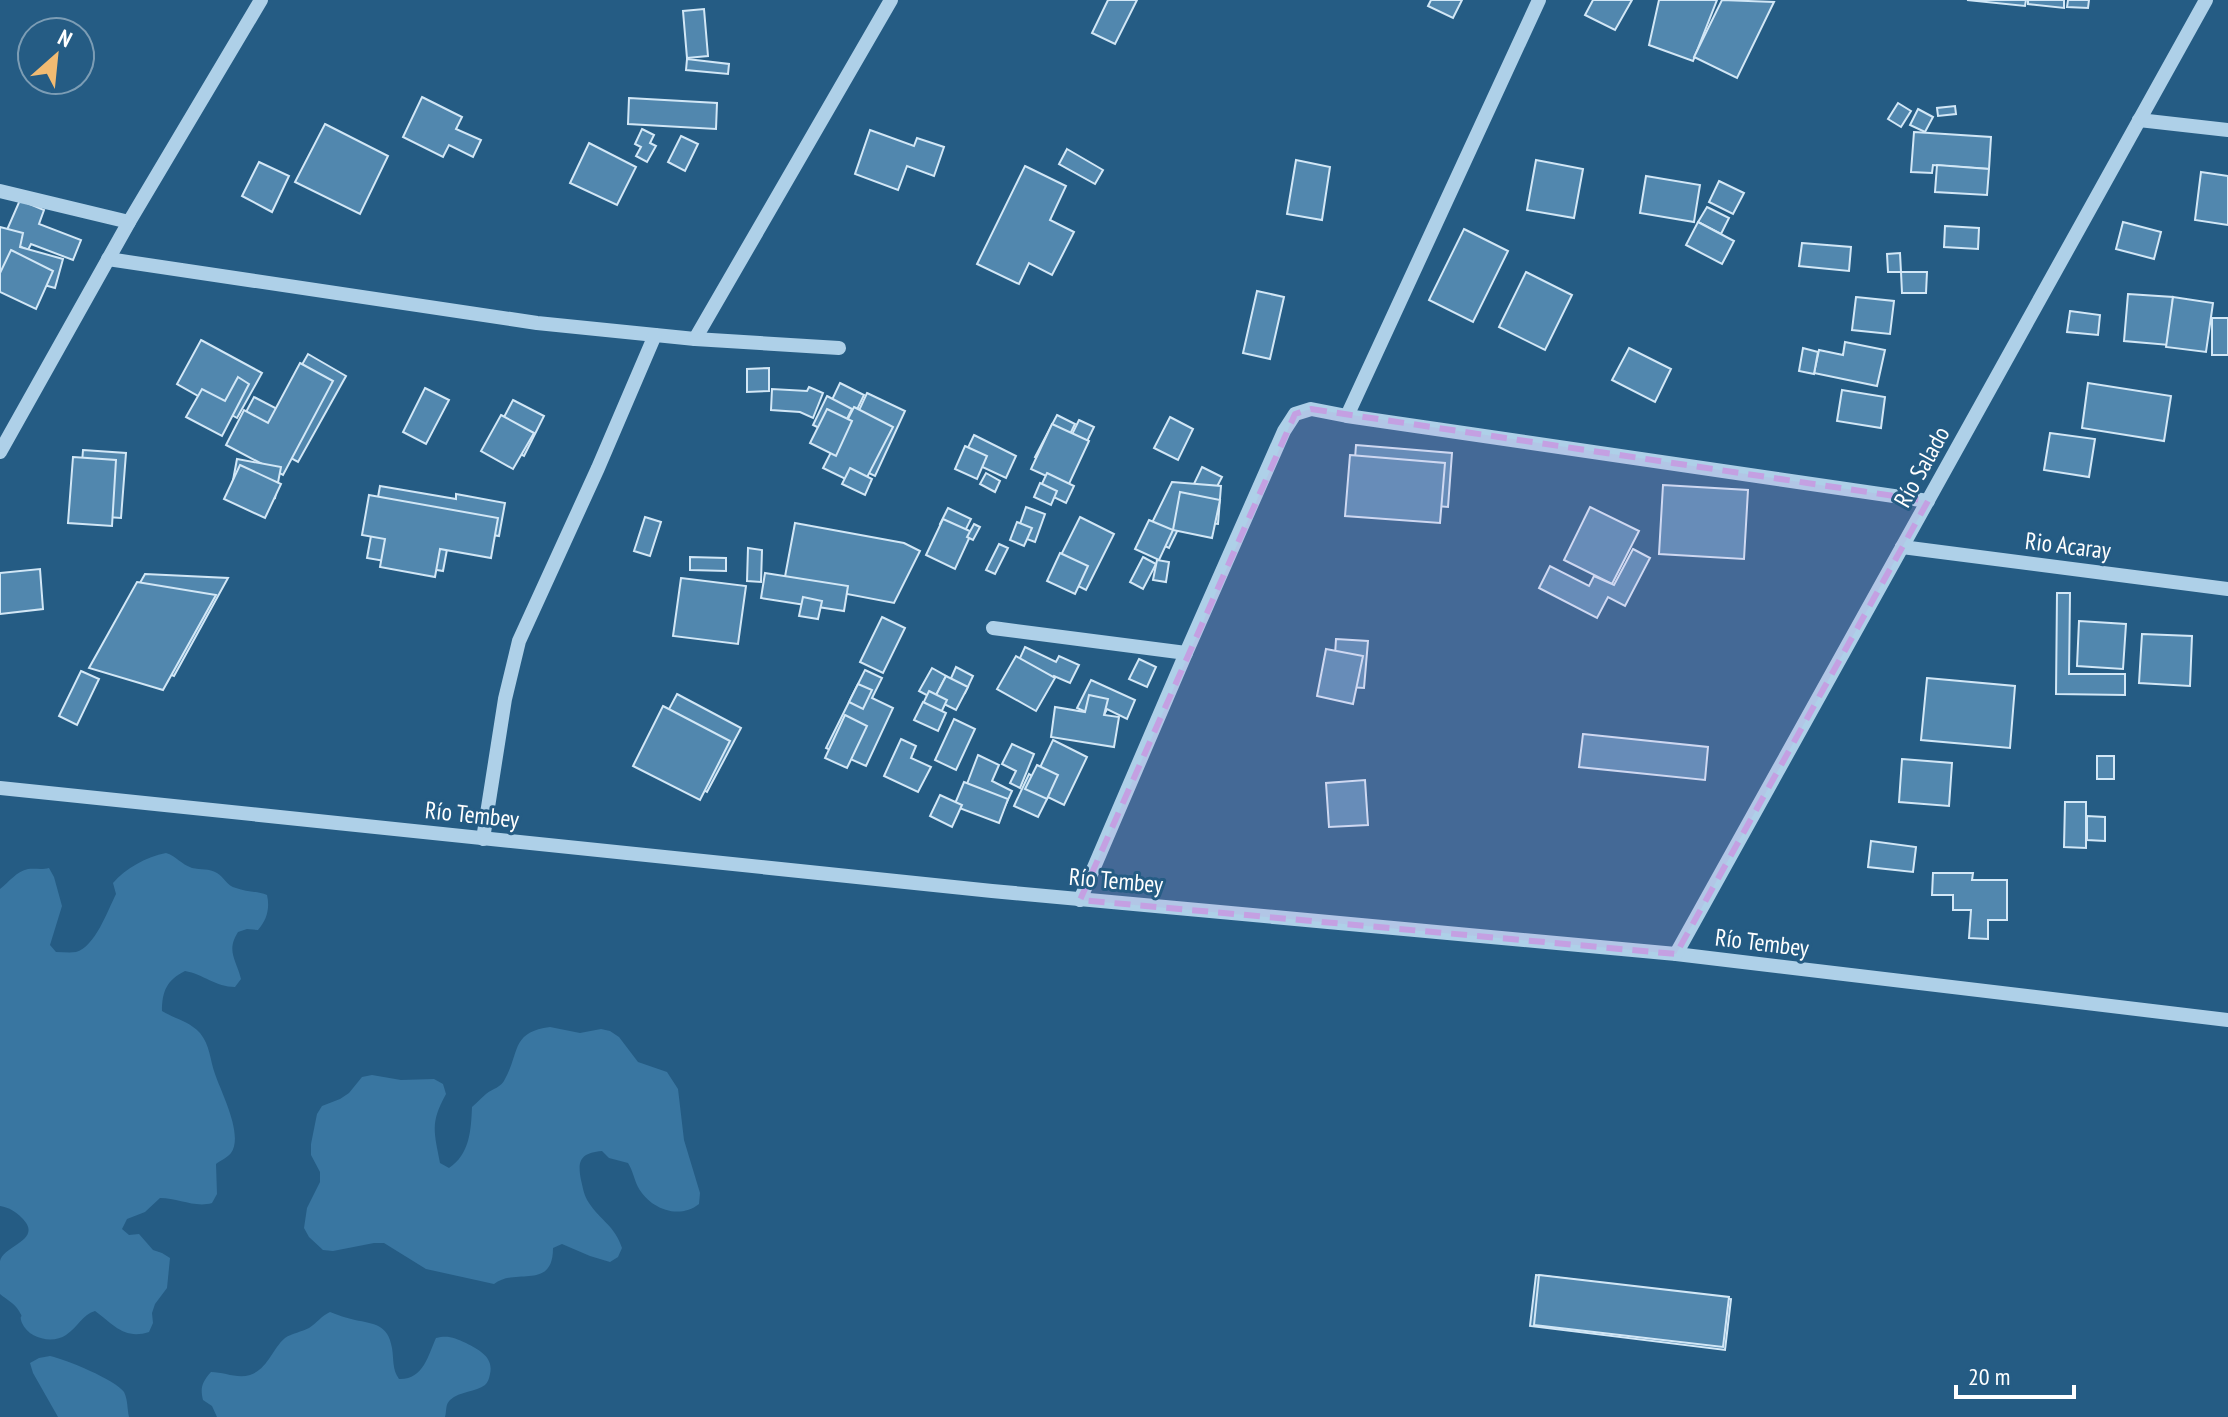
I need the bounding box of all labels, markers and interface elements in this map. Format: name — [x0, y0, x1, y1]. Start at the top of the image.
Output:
north arrow — [16, 16, 96, 96]
text: N — [53, 23, 77, 53]
street label: Río Salado — [1887, 421, 1956, 513]
street label: Rio Acaray — [2024, 525, 2113, 566]
street label: Río Tembey — [424, 794, 521, 835]
street label: Río Tembey — [1068, 861, 1164, 900]
street label: Río Tembey — [1713, 921, 1811, 964]
scale bar — [1956, 1349, 2074, 1399]
text: 20 m — [1968, 1361, 2010, 1392]

